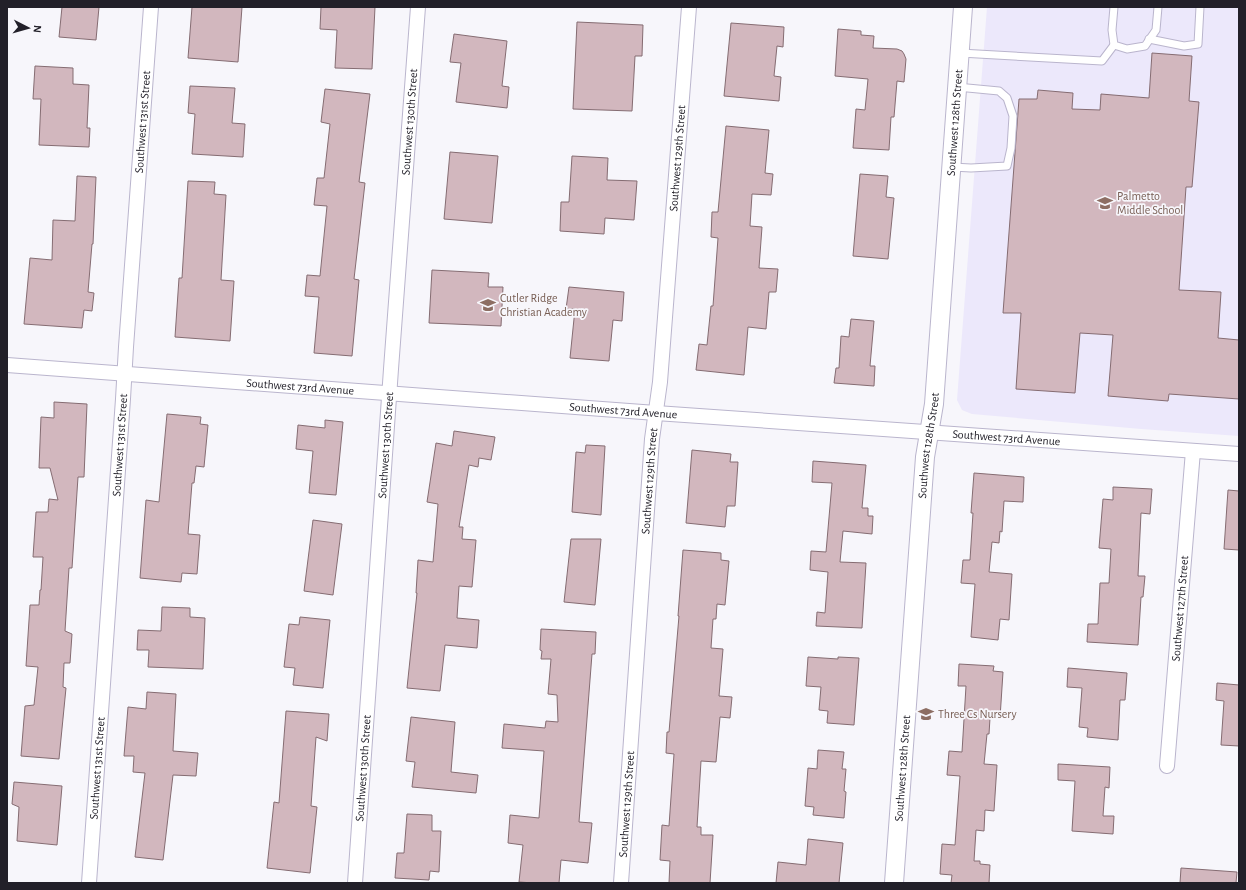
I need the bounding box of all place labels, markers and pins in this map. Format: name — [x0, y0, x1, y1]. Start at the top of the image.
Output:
place label: Palmetto Middle School — [1117, 190, 1183, 216]
school or university icon: Palmetto Middle School — [1096, 194, 1114, 212]
place label: Cutler Ridge Christian Academy — [500, 292, 587, 319]
school or university icon: Cutler Ridge Christian Academy — [479, 296, 497, 314]
school or university icon: Three Cs Nursery — [917, 705, 935, 723]
place label: Three Cs Nursery — [938, 708, 1017, 721]

